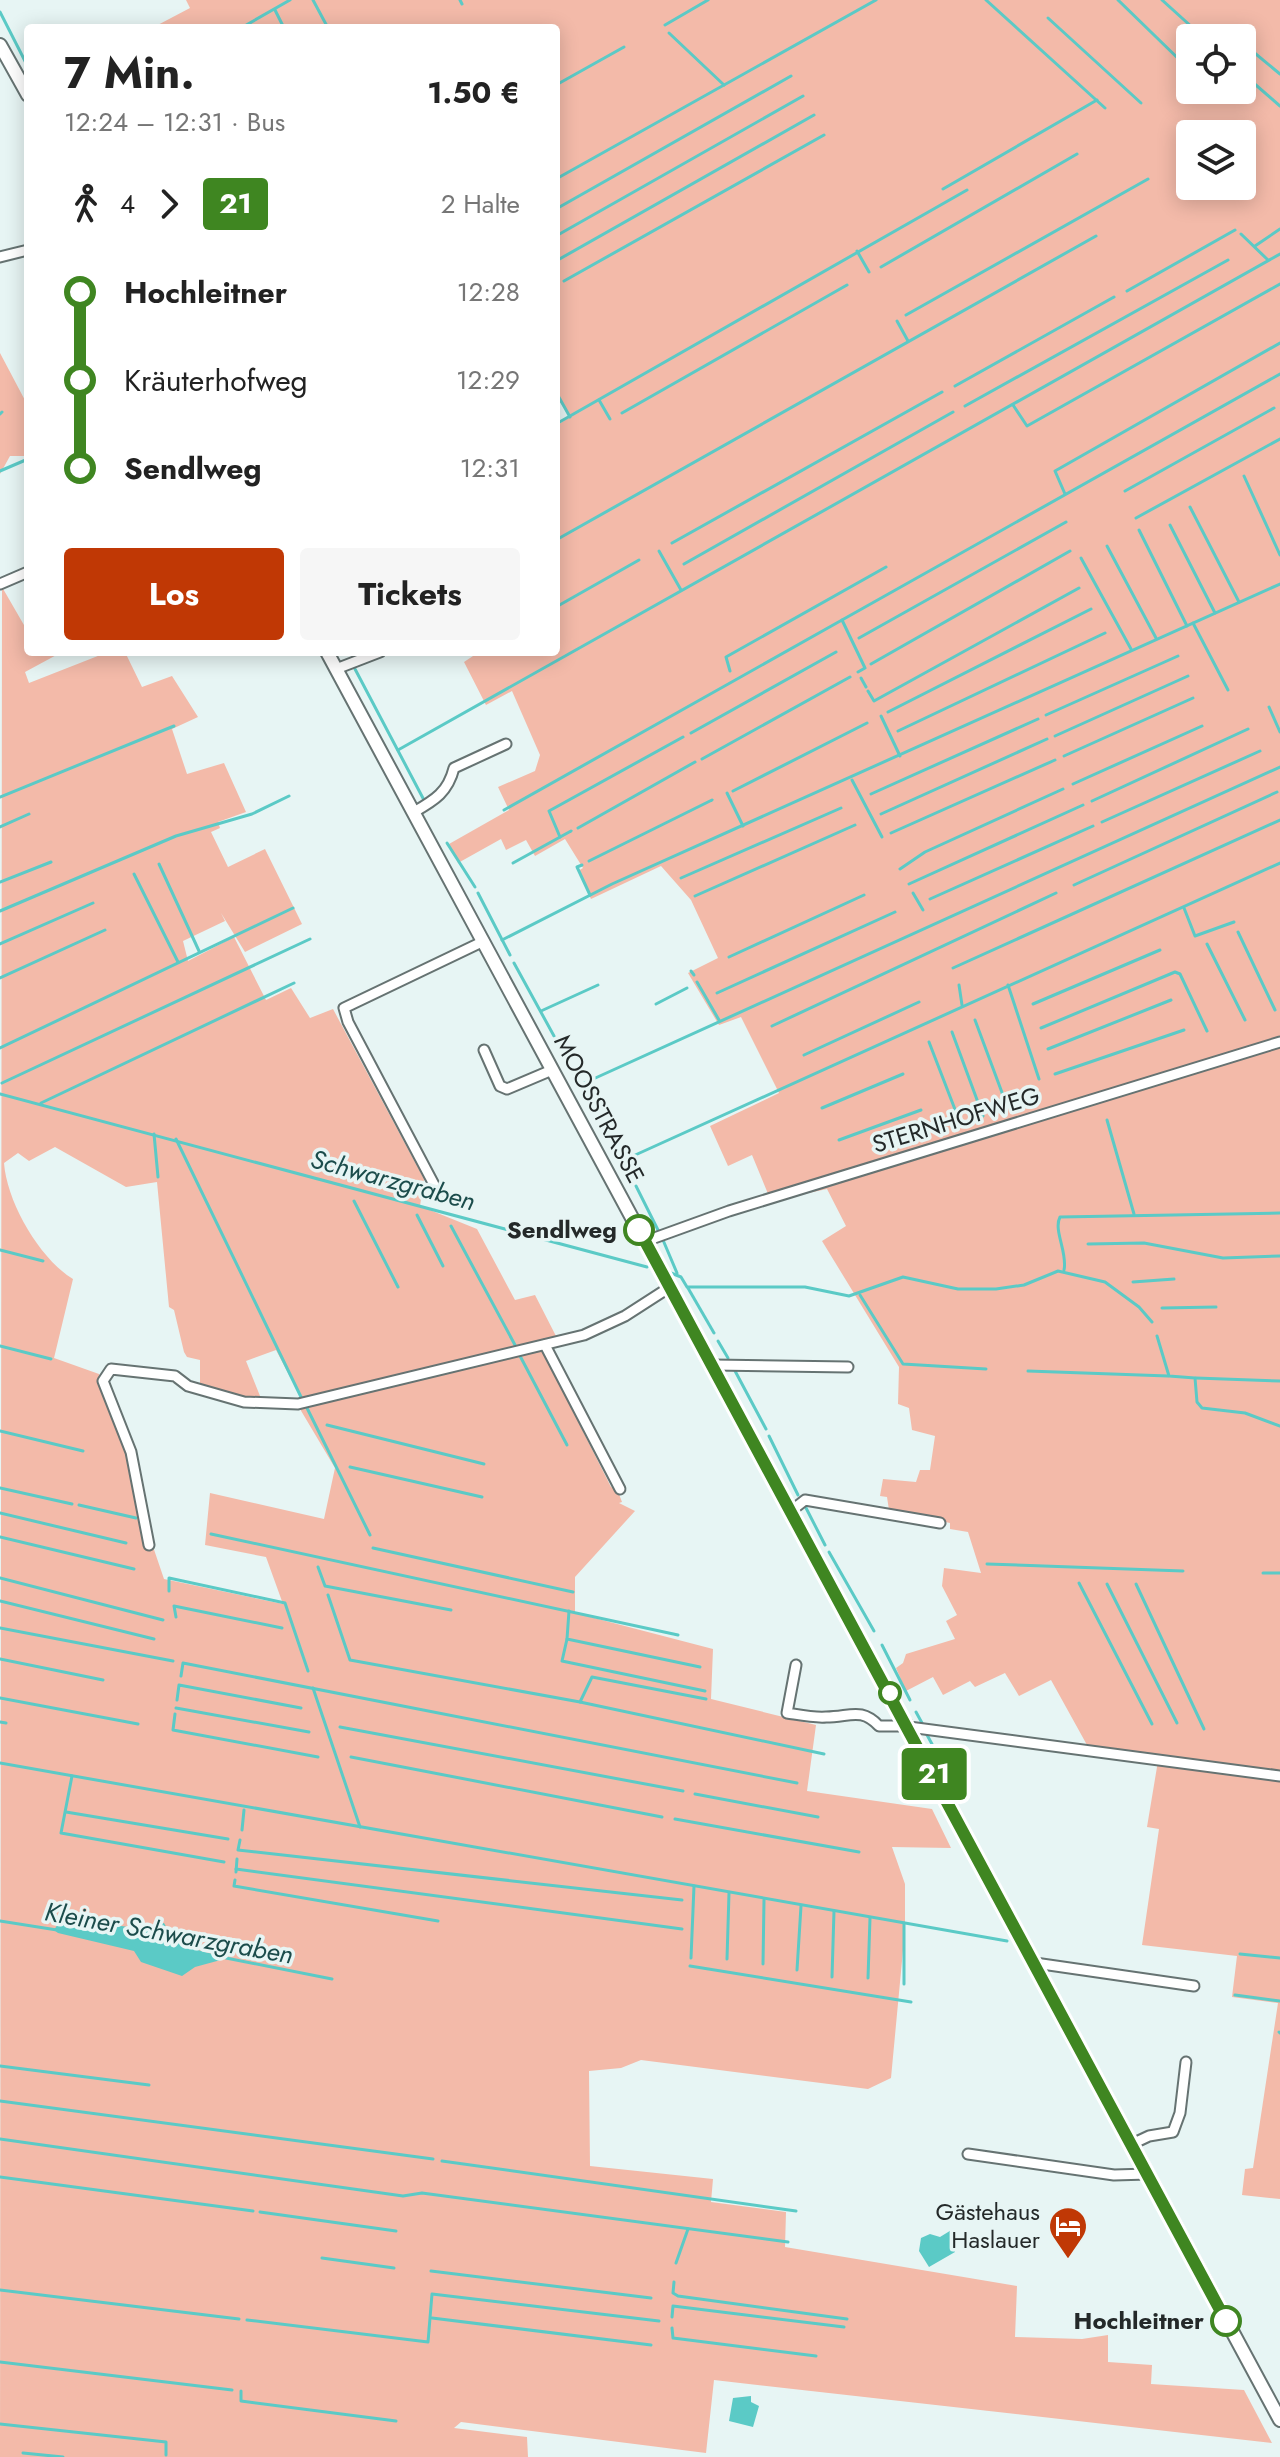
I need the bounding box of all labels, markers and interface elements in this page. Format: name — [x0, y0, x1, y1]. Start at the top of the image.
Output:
map controls — [1176, 24, 1256, 200]
button: locate — [1176, 24, 1256, 104]
text: 7 Min. — [64, 41, 195, 105]
text: 1.50 € — [427, 71, 520, 114]
text: 12:24 – 12:31 · Bus — [64, 103, 285, 141]
button: layers — [1176, 120, 1256, 200]
icon: walk — [64, 182, 108, 226]
icon: forward — [147, 182, 191, 226]
text: 21 — [219, 183, 252, 224]
text: 4 — [120, 185, 135, 223]
text: 2 Halte — [441, 185, 520, 223]
text: Hochleitner — [124, 271, 287, 314]
text: 12:28 — [457, 273, 520, 311]
text: Kräuterhofweg — [124, 359, 308, 402]
text: 12:29 — [456, 361, 520, 399]
text: Sendlweg — [124, 447, 262, 490]
text: 12:31 — [460, 449, 520, 487]
button: Los — [64, 548, 284, 640]
button: Tickets — [300, 548, 520, 640]
street label: MOOSSTRASSE — [546, 1028, 653, 1189]
street label: STERNHOFWEG — [868, 1077, 1044, 1162]
water label: Schwarzgraben — [306, 1140, 480, 1220]
place label: Sendlweg — [507, 1212, 617, 1247]
marker: Sendlweg — [624, 1215, 654, 1245]
unlabelled marker — [879, 1682, 901, 1704]
line badge: 21 — [898, 1748, 970, 1800]
text: 21 — [918, 1753, 950, 1794]
water label: Kleiner Schwarzgraben — [42, 1892, 296, 1974]
place label: Gästehaus Haslauer — [936, 2194, 1041, 2257]
hotel icon: Gästehaus Haslauer — [1047, 2205, 1089, 2260]
place label: Hochleitner — [1074, 2303, 1204, 2338]
marker: Hochleitner — [1211, 2306, 1241, 2336]

